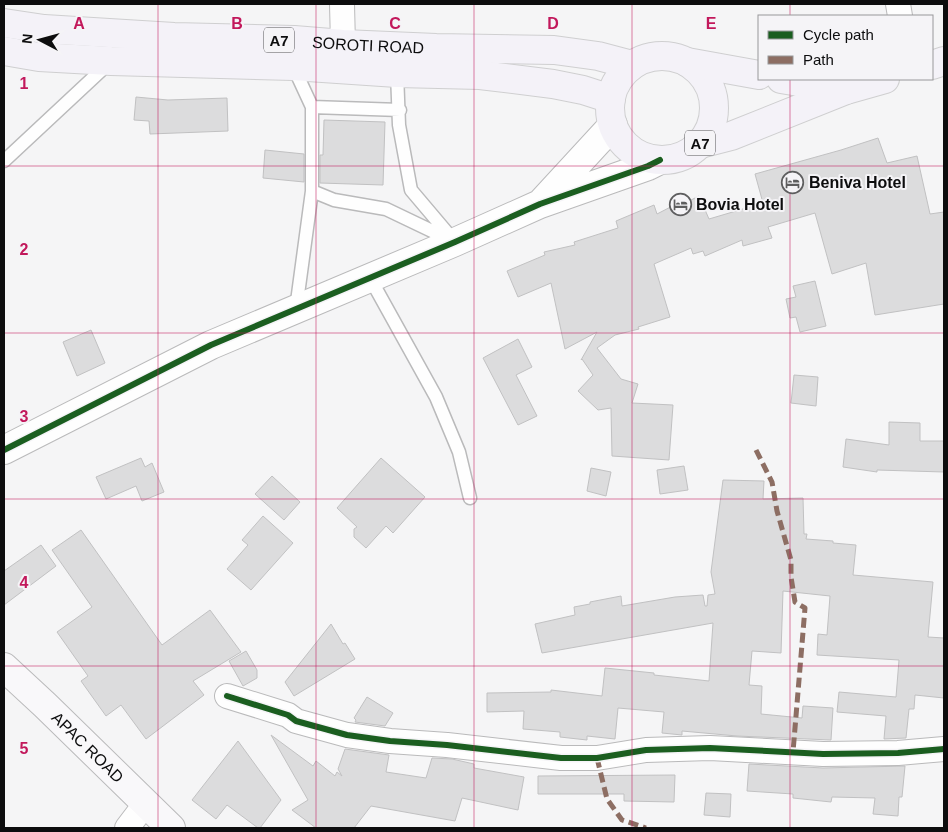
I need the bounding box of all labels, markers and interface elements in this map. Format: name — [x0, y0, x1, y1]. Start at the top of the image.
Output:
north arrow — [15, 15, 65, 65]
text: A — [73, 15, 85, 32]
text: B — [231, 15, 243, 32]
text: C — [389, 15, 401, 32]
text: D — [547, 15, 559, 32]
text: E — [706, 15, 717, 32]
legend — [758, 15, 933, 80]
text: Cycle path — [803, 26, 874, 43]
road number: A7 — [264, 28, 294, 52]
text: N — [19, 33, 36, 45]
street label: SOROTI ROAD — [311, 33, 424, 56]
text: Path — [803, 51, 834, 68]
text: 1 — [20, 75, 29, 92]
road number: A7 — [685, 130, 715, 156]
hotel icon: Beniva Hotel — [781, 170, 805, 194]
place label: Beniva Hotel — [809, 174, 906, 191]
hotel icon: Bovia Hotel — [668, 192, 692, 216]
place label: Bovia Hotel — [696, 196, 784, 213]
text: 2 — [20, 241, 29, 258]
text: 3 — [20, 408, 29, 425]
text: 4 — [20, 574, 29, 591]
street label: APAC ROAD — [49, 708, 127, 786]
text: 5 — [20, 740, 29, 757]

